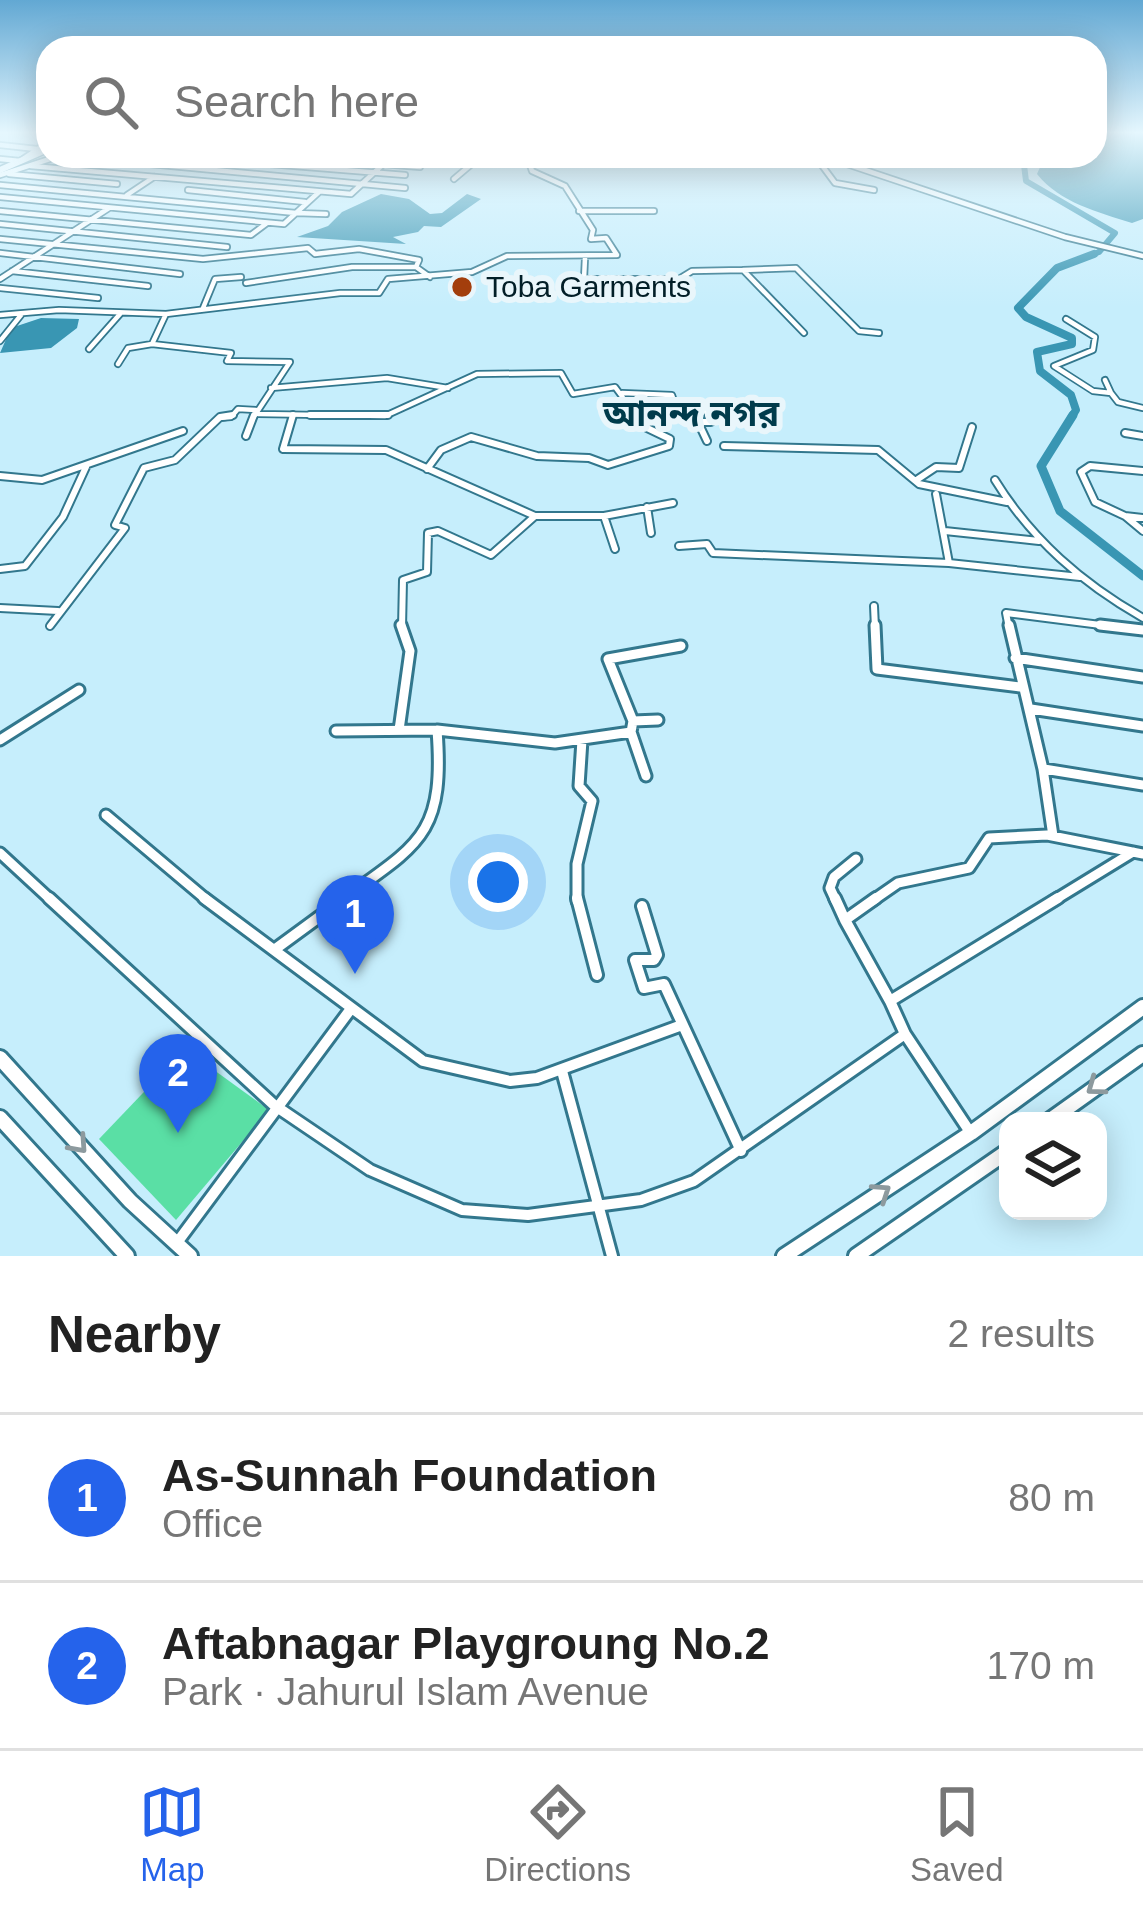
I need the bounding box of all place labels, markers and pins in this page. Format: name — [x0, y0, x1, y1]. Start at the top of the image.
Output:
place label: Toba Garments — [486, 270, 691, 303]
marker: Toba Garments — [449, 274, 475, 300]
pin: 1 — [316, 875, 394, 974]
pin: 2 — [139, 1034, 217, 1133]

